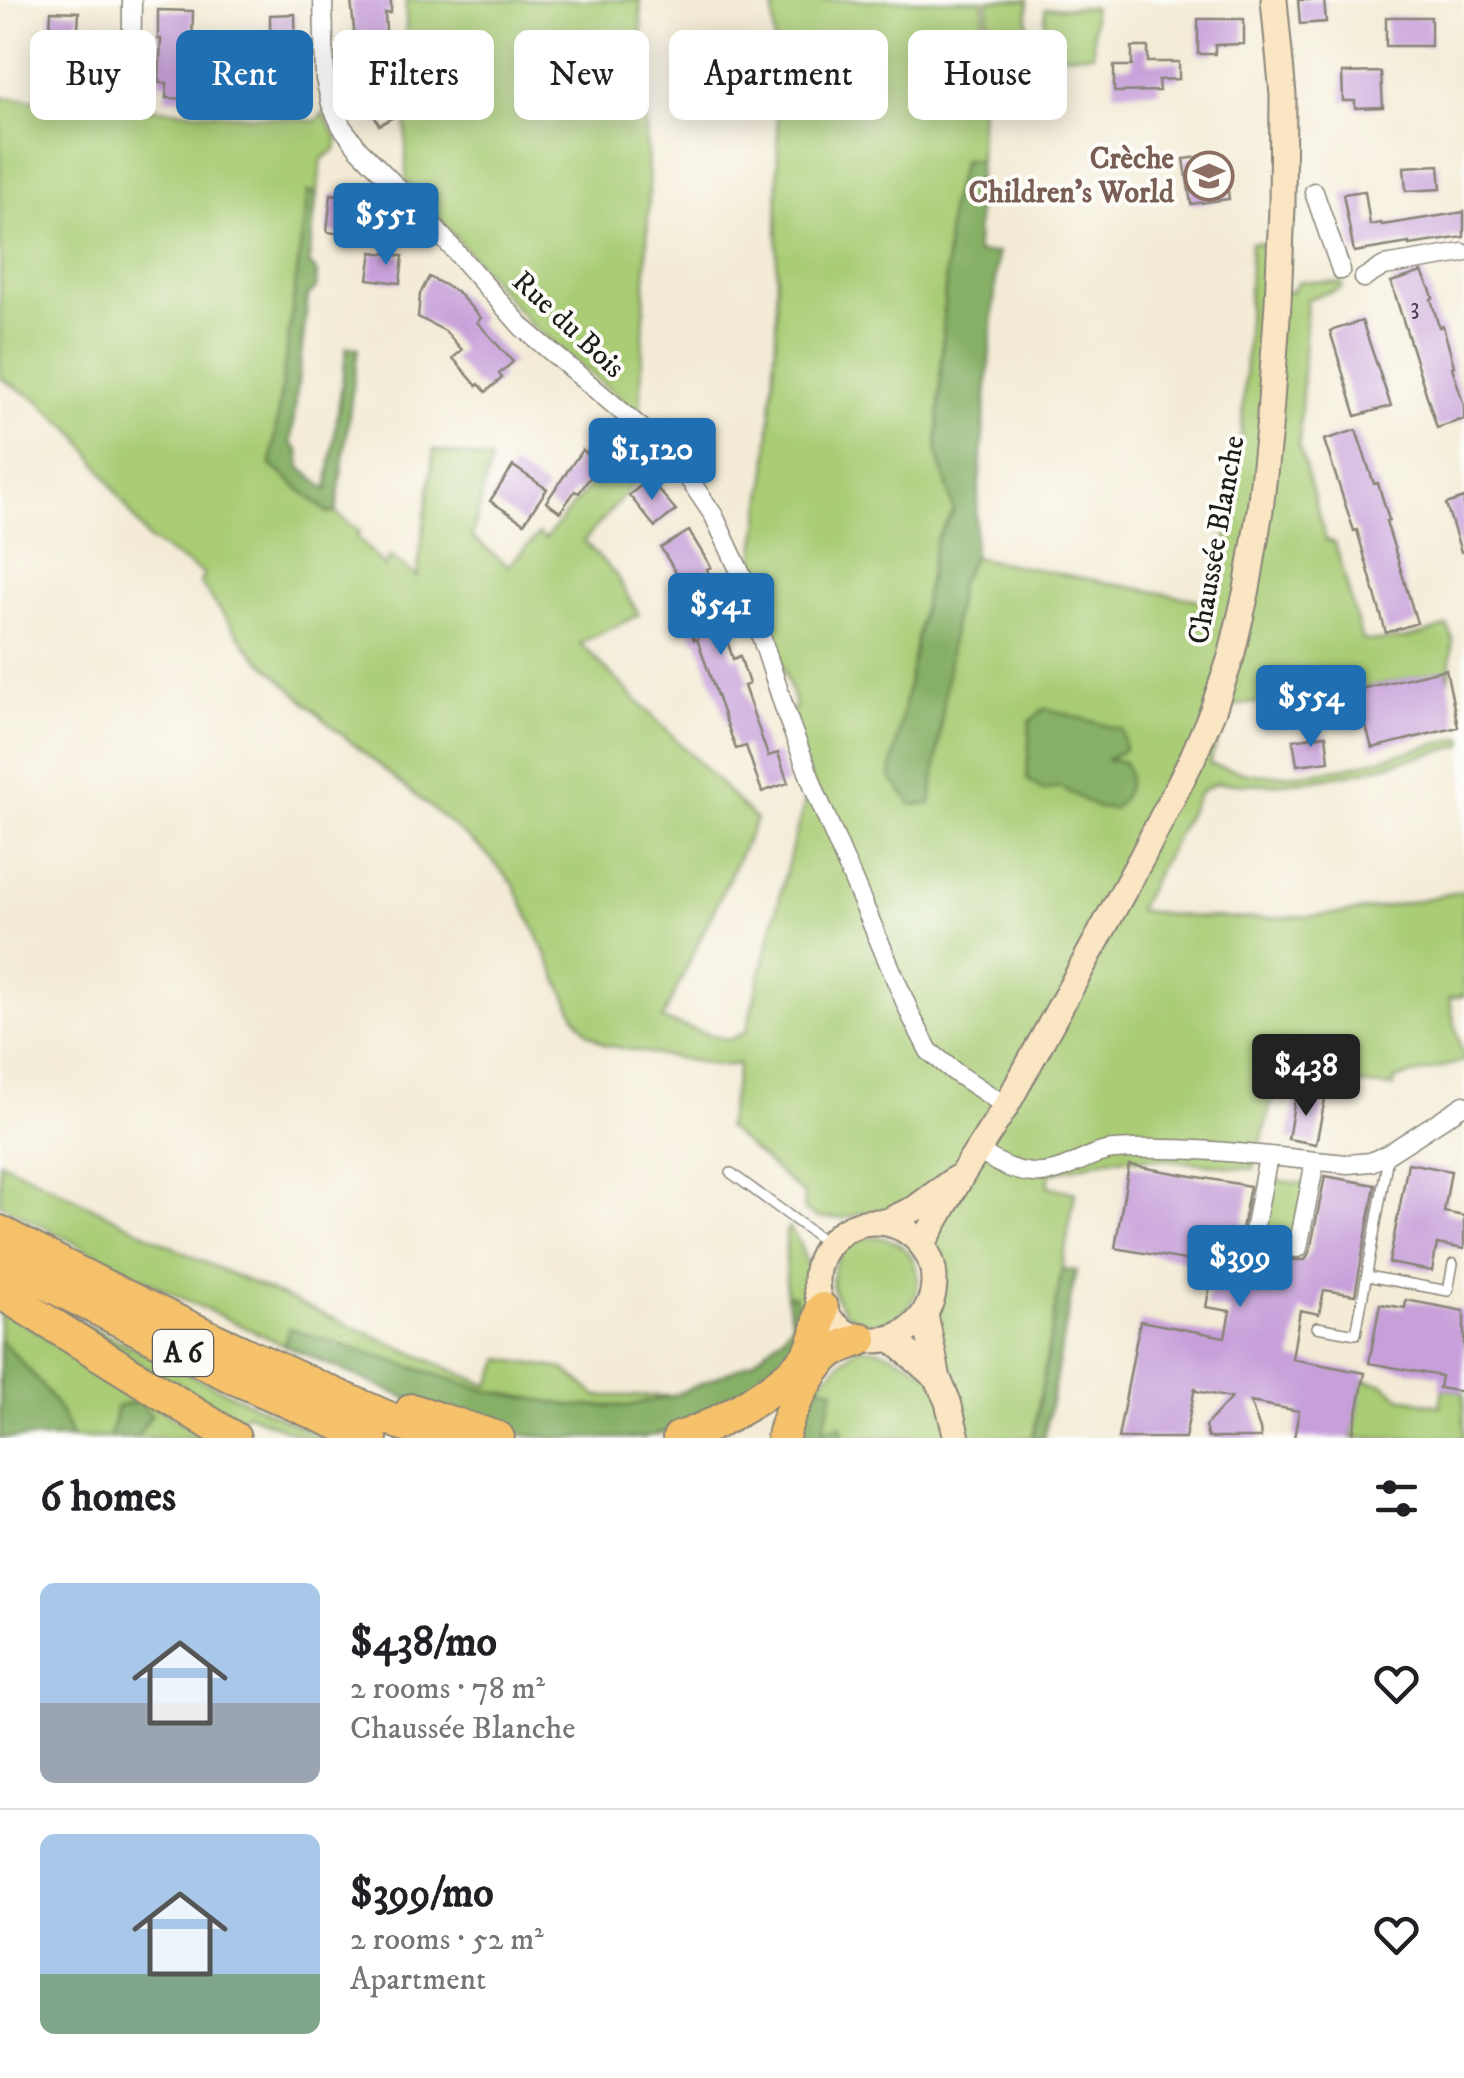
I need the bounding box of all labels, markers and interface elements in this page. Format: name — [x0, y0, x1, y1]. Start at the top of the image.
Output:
chip: Buy — [30, 30, 156, 120]
chip: Rent — [176, 30, 313, 120]
chip: Filters — [333, 30, 494, 120]
chip: New — [514, 30, 649, 120]
chip: Apartment — [669, 30, 888, 120]
chip: House — [908, 30, 1067, 120]
place label: Crèche Children's World — [968, 141, 1175, 212]
school or university icon: Crèche Children's World — [1183, 150, 1235, 202]
pin: $551 — [327, 183, 445, 268]
text: $551 — [355, 195, 417, 235]
street label: Rue du Bois — [504, 264, 632, 386]
house number: 3 — [1410, 291, 1420, 322]
pin: $1,120 — [571, 418, 733, 503]
text: $1,120 — [611, 430, 693, 470]
street label: Chaussée Blanche — [1180, 433, 1254, 647]
pin: $541 — [662, 573, 780, 658]
text: $541 — [690, 585, 752, 625]
pin: $554 — [1252, 665, 1370, 750]
text: $554 — [1278, 677, 1344, 717]
pin: $438 — [1247, 1034, 1365, 1119]
text: $438 — [1274, 1046, 1338, 1086]
pin: $399 — [1181, 1225, 1299, 1310]
text: $399 — [1209, 1237, 1271, 1277]
road number: A 6 — [153, 1330, 213, 1376]
icon: filters — [1369, 1471, 1424, 1526]
text: 6 homes — [40, 1472, 176, 1524]
text: $438/mo — [350, 1617, 497, 1669]
icon: home — [120, 1623, 240, 1743]
icon: heart — [1369, 1656, 1424, 1711]
text: 2 rooms · 78 m² — [350, 1669, 545, 1709]
text: Chaussée Blanche — [350, 1709, 575, 1749]
text: $399/mo — [350, 1868, 494, 1920]
icon: home — [120, 1874, 240, 1994]
icon: heart — [1369, 1907, 1424, 1962]
text: 2 rooms · 52 m² — [350, 1920, 544, 1960]
text: Apartment — [350, 1960, 486, 2000]

